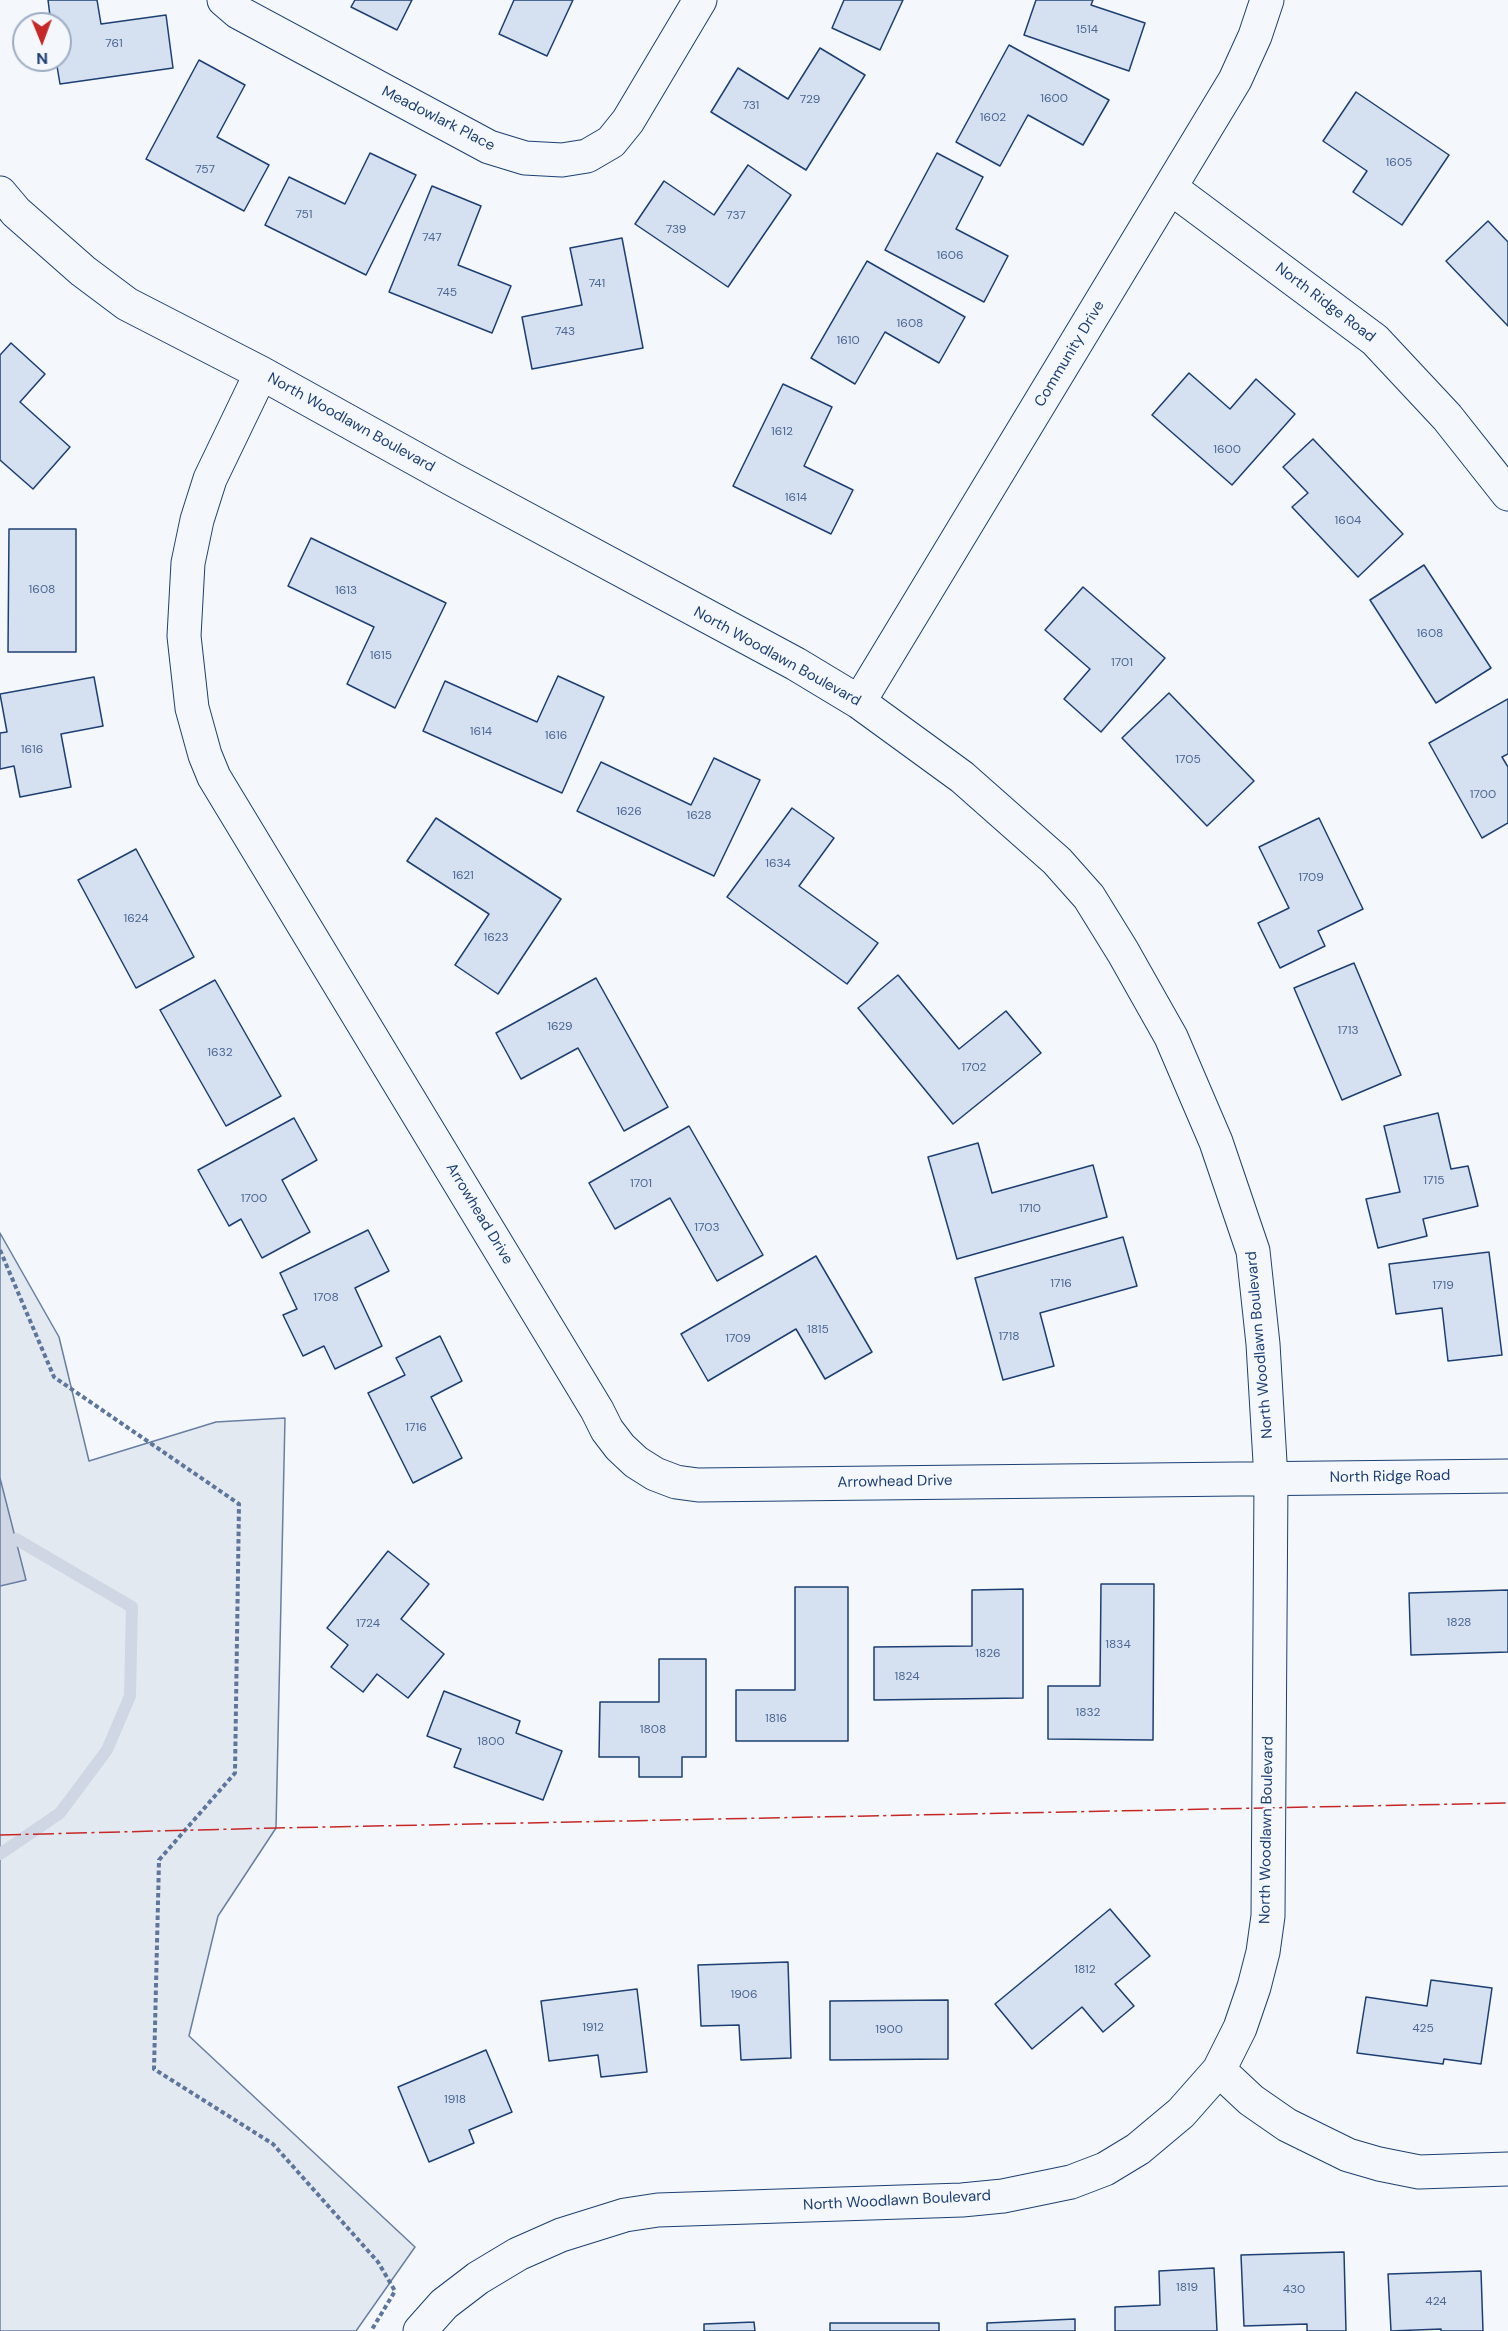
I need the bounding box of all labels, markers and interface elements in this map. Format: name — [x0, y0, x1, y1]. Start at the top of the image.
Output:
north arrow — [12, 12, 72, 72]
house number: 1514 — [1076, 23, 1098, 37]
house number: 761 — [105, 37, 123, 51]
text: N — [36, 48, 48, 69]
street label: Meadowlark Place — [378, 83, 498, 155]
house number: 1600 — [1040, 92, 1068, 106]
house number: 729 — [800, 93, 820, 107]
house number: 731 — [743, 99, 759, 113]
house number: 1602 — [980, 111, 1006, 125]
house number: 1605 — [1386, 156, 1412, 170]
house number: 757 — [195, 163, 215, 177]
house number: 751 — [295, 208, 313, 222]
house number: 737 — [726, 209, 746, 223]
house number: 739 — [666, 223, 686, 237]
house number: 747 — [422, 231, 442, 245]
house number: 1606 — [936, 249, 964, 263]
street label: North Ridge Road — [1271, 259, 1379, 347]
house number: 741 — [589, 277, 605, 291]
house number: 745 — [437, 286, 457, 300]
street label: Community Drive — [1031, 298, 1109, 410]
house number: 1608 — [897, 317, 923, 331]
house number: 743 — [555, 325, 575, 339]
house number: 1610 — [836, 334, 860, 348]
street label: North Woodlawn Boulevard — [264, 370, 438, 476]
house number: 1612 — [771, 425, 793, 439]
house number: 1600 — [1213, 443, 1241, 457]
house number: 1614 — [785, 491, 807, 505]
house number: 1604 — [1335, 514, 1361, 528]
house number: 1608 — [29, 583, 55, 597]
house number: 1613 — [335, 584, 357, 598]
street label: North Woodlawn Boulevard — [690, 604, 864, 710]
house number: 1608 — [1417, 627, 1443, 641]
house number: 1615 — [370, 649, 392, 663]
house number: 1701 — [1111, 656, 1133, 670]
house number: 1614 — [470, 725, 492, 739]
house number: 1616 — [545, 729, 567, 743]
house number: 1616 — [21, 743, 43, 757]
house number: 1705 — [1175, 753, 1201, 767]
house number: 1700 — [1470, 788, 1496, 802]
house number: 1626 — [616, 805, 642, 819]
house number: 1628 — [687, 809, 711, 823]
house number: 1634 — [765, 857, 791, 871]
house number: 1621 — [452, 869, 474, 883]
house number: 1709 — [1298, 871, 1324, 885]
house number: 1624 — [124, 912, 148, 926]
house number: 1623 — [484, 931, 508, 945]
house number: 1629 — [547, 1020, 573, 1034]
house number: 1713 — [1337, 1024, 1359, 1038]
house number: 1632 — [207, 1046, 233, 1060]
house number: 1702 — [962, 1061, 986, 1075]
street label: Arrowhead Drive — [442, 1160, 516, 1268]
house number: 1715 — [1423, 1174, 1445, 1188]
house number: 1701 — [630, 1177, 652, 1191]
house number: 1700 — [241, 1192, 267, 1206]
house number: 1710 — [1019, 1202, 1041, 1216]
house number: 1703 — [694, 1221, 720, 1235]
street label: North Woodlawn Boulevard — [1243, 1251, 1277, 1439]
house number: 1716 — [1050, 1277, 1072, 1291]
house number: 1719 — [1432, 1279, 1454, 1293]
house number: 1708 — [313, 1291, 339, 1305]
house number: 1815 — [807, 1323, 829, 1337]
house number: 1718 — [998, 1330, 1020, 1344]
house number: 1709 — [725, 1332, 751, 1346]
house number: 1716 — [405, 1421, 427, 1435]
street label: North Ridge Road — [1329, 1467, 1451, 1487]
street label: Arrowhead Drive — [837, 1472, 953, 1492]
house number: 1828 — [1447, 1616, 1471, 1630]
house number: 1724 — [356, 1617, 380, 1631]
house number: 1834 — [1105, 1638, 1131, 1652]
house number: 1826 — [975, 1647, 1001, 1661]
house number: 1824 — [895, 1670, 919, 1684]
house number: 1832 — [1075, 1706, 1101, 1720]
house number: 1816 — [765, 1712, 787, 1726]
house number: 1808 — [640, 1723, 666, 1737]
house number: 1800 — [477, 1735, 505, 1749]
street label: North Woodlawn Boulevard — [1256, 1736, 1278, 1924]
house number: 1812 — [1074, 1963, 1096, 1977]
house number: 1906 — [730, 1988, 758, 2002]
house number: 1912 — [582, 2021, 604, 2035]
house number: 425 — [1412, 2022, 1434, 2036]
house number: 1900 — [875, 2023, 903, 2037]
house number: 1918 — [444, 2093, 466, 2107]
street label: North Woodlawn Boulevard — [803, 2187, 991, 2215]
house number: 1819 — [1176, 2281, 1198, 2295]
house number: 430 — [1283, 2283, 1305, 2297]
house number: 424 — [1425, 2295, 1447, 2309]

